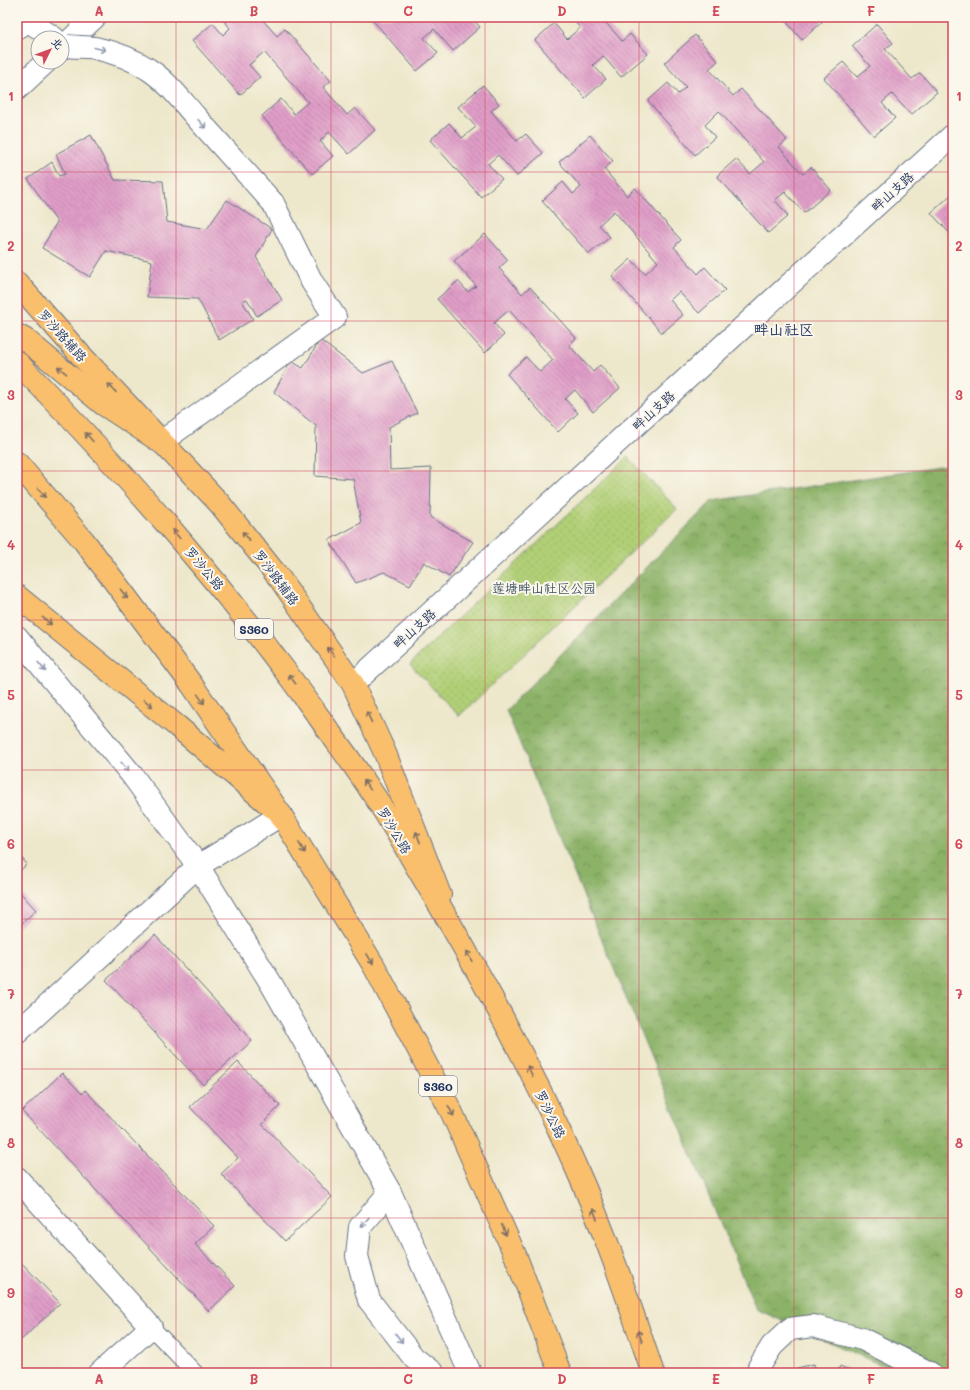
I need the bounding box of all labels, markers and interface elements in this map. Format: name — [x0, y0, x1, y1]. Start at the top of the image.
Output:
text: A — [94, 2, 104, 19]
text: B — [250, 2, 259, 19]
text: C — [403, 2, 413, 19]
text: D — [557, 2, 567, 19]
text: E — [712, 2, 720, 19]
text: F — [867, 2, 875, 19]
north arrow — [30, 30, 70, 70]
text: 北 — [49, 34, 67, 52]
one-way arrow — [93, 46, 106, 54]
text: 1 — [8, 87, 14, 104]
text: 1 — [956, 87, 962, 104]
one-way arrow — [198, 119, 207, 129]
street label: 畔山支路 — [867, 167, 917, 215]
text: 2 — [7, 237, 15, 254]
text: 2 — [955, 237, 963, 254]
street label: 罗沙路辅路 — [35, 305, 91, 365]
district label: 畔山社区 — [754, 319, 814, 339]
one-way arrow — [57, 366, 67, 375]
one-way arrow — [107, 383, 116, 393]
text: 3 — [7, 386, 15, 403]
street label: 畔山支路 — [628, 386, 678, 434]
text: 3 — [955, 386, 963, 403]
one-way arrow — [85, 431, 94, 442]
one-way arrow — [38, 488, 47, 498]
one-way arrow — [171, 528, 180, 539]
one-way arrow — [242, 531, 250, 542]
text: 4 — [7, 536, 15, 553]
text: 4 — [955, 536, 963, 553]
street label: 罗沙公路 — [182, 543, 228, 593]
street label: 罗沙路辅路 — [251, 546, 303, 608]
park label: 莲塘畔山社区公园 — [492, 579, 596, 596]
one-way arrow — [120, 589, 128, 600]
street label: 畔山支路 — [389, 604, 439, 652]
one-way arrow — [42, 616, 53, 625]
road number: S360 — [235, 619, 273, 639]
one-way arrow — [327, 647, 335, 658]
one-way arrow — [38, 662, 47, 672]
one-way arrow — [287, 674, 296, 685]
text: 5 — [7, 686, 15, 703]
text: 5 — [955, 686, 963, 703]
one-way arrow — [197, 693, 205, 704]
one-way arrow — [143, 698, 154, 707]
one-way arrow — [365, 712, 372, 724]
one-way arrow — [121, 762, 130, 772]
one-way arrow — [363, 780, 371, 791]
street label: 罗沙公路 — [374, 803, 416, 857]
one-way arrow — [414, 832, 422, 844]
text: 6 — [7, 835, 15, 852]
text: 6 — [955, 835, 963, 852]
one-way arrow — [297, 843, 306, 854]
one-way arrow — [464, 950, 472, 962]
one-way arrow — [366, 953, 374, 964]
text: 7 — [7, 985, 15, 1002]
text: 7 — [955, 985, 963, 1002]
one-way arrow — [526, 1065, 533, 1077]
road number: S360 — [419, 1076, 457, 1096]
street label: 罗沙公路 — [532, 1087, 570, 1141]
one-way arrow — [448, 1105, 455, 1117]
text: 8 — [7, 1134, 15, 1151]
text: 8 — [955, 1134, 963, 1151]
one-way arrow — [590, 1209, 598, 1221]
one-way arrow — [360, 1216, 369, 1227]
one-way arrow — [501, 1223, 508, 1235]
text: 9 — [7, 1284, 15, 1301]
text: 9 — [955, 1284, 963, 1301]
one-way arrow — [636, 1330, 644, 1342]
one-way arrow — [395, 1332, 403, 1343]
text: A — [94, 1370, 104, 1387]
text: B — [250, 1370, 259, 1387]
text: C — [403, 1370, 413, 1387]
text: D — [557, 1370, 567, 1387]
text: E — [712, 1370, 720, 1387]
text: F — [867, 1370, 875, 1387]

